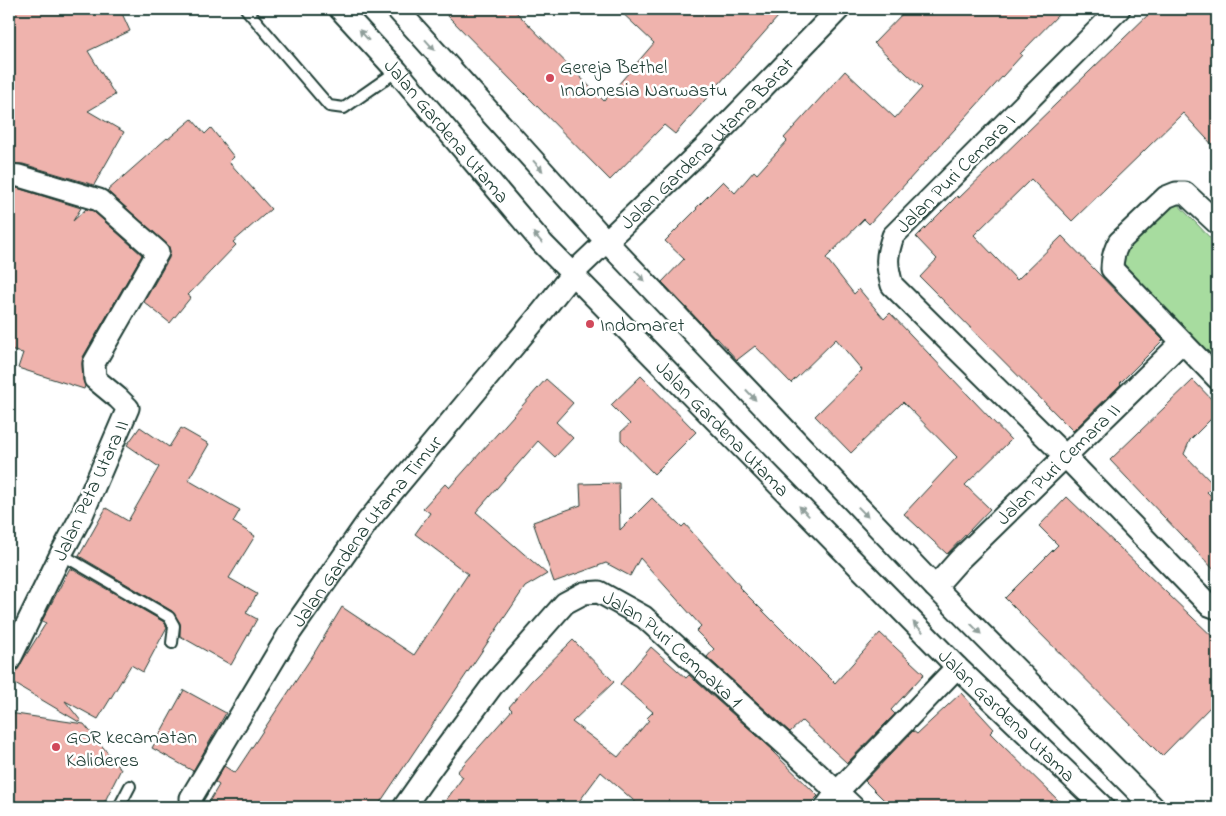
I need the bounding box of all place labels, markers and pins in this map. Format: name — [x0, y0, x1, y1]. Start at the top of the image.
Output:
place label: Gereja Bethel Indonesia Narwastu — [560, 54, 727, 106]
marker: Gereja Bethel Indonesia Narwastu — [544, 72, 556, 84]
place label: Indomaret — [600, 312, 685, 341]
marker: Indomaret — [584, 318, 596, 330]
place label: GOR kecamatan Kalideres — [66, 724, 197, 776]
marker: GOR kecamatan Kalideres — [50, 741, 62, 753]

